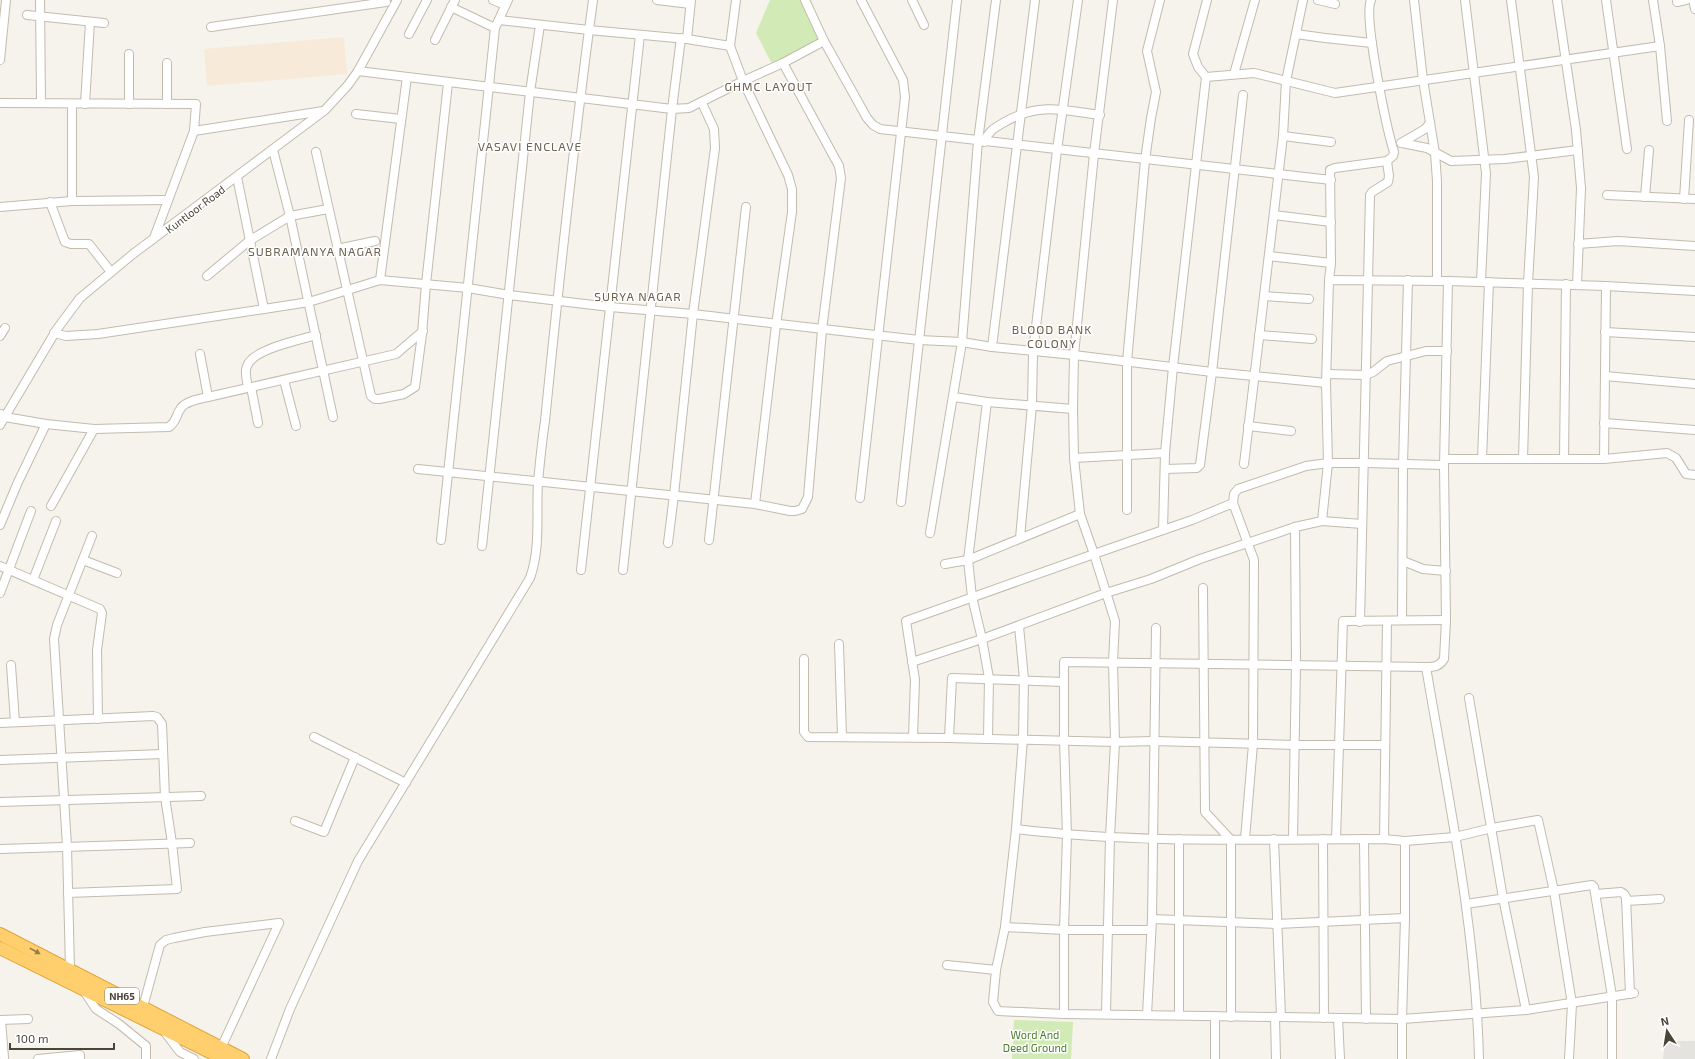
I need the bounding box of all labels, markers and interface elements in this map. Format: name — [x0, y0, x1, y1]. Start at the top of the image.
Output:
district label: GHMC LAYOUT — [724, 79, 814, 93]
district label: VASAVI ENCLAVE — [478, 139, 582, 153]
street label: Kuntloor Road — [163, 182, 227, 236]
district label: SUBRAMANYA NAGAR — [248, 244, 382, 258]
district label: SURYA NAGAR — [594, 289, 682, 303]
district label: BLOOD BANK COLONY — [1012, 322, 1092, 350]
one-way arrow — [29, 948, 41, 954]
road number: NH65 — [105, 988, 139, 1004]
north arrow — [1647, 1011, 1687, 1051]
text: N — [1660, 1014, 1670, 1028]
scale bar — [10, 1025, 114, 1051]
park label: Word And Deed Ground — [1003, 1028, 1067, 1054]
text: 100 m — [16, 1031, 48, 1045]

